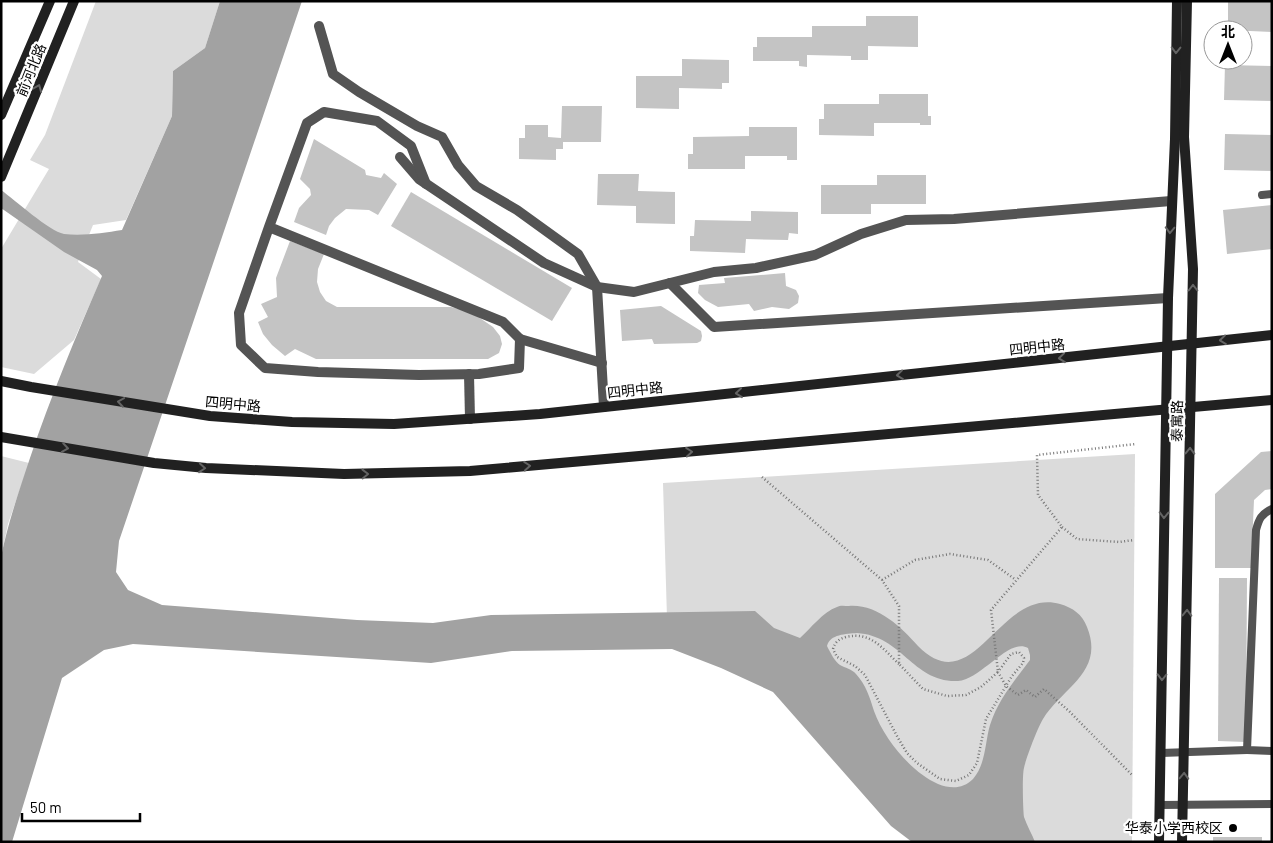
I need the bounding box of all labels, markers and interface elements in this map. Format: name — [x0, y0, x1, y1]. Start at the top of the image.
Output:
north arrow — [1203, 20, 1253, 70]
text: 北 — [1221, 23, 1235, 40]
street label: 前河北路 — [12, 41, 49, 99]
one-way arrow — [1171, 46, 1182, 54]
one-way arrow — [32, 84, 43, 93]
one-way arrow — [1165, 226, 1175, 234]
one-way arrow — [1188, 284, 1198, 292]
one-way arrow — [1219, 334, 1227, 345]
street label: 四明中路 — [1008, 335, 1066, 358]
one-way arrow — [1057, 352, 1065, 363]
one-way arrow — [896, 369, 904, 380]
street label: 四明中路 — [606, 378, 664, 401]
one-way arrow — [734, 387, 742, 398]
street label: 四明中路 — [204, 393, 262, 414]
one-way arrow — [117, 397, 125, 408]
street label: 泰寓路 — [1168, 400, 1185, 442]
one-way arrow — [60, 443, 69, 453]
one-way arrow — [1185, 446, 1196, 454]
one-way arrow — [685, 447, 693, 458]
one-way arrow — [523, 461, 531, 472]
one-way arrow — [199, 462, 207, 473]
one-way arrow — [361, 469, 369, 479]
one-way arrow — [1159, 512, 1169, 519]
one-way arrow — [1182, 609, 1192, 616]
one-way arrow — [1157, 674, 1167, 682]
one-way arrow — [1178, 771, 1189, 779]
scale bar — [22, 790, 140, 822]
text: 50 m — [30, 798, 62, 816]
place label: 华泰小学西校区 — [1125, 819, 1223, 836]
marker: 华泰小学西校区 — [1227, 822, 1239, 834]

